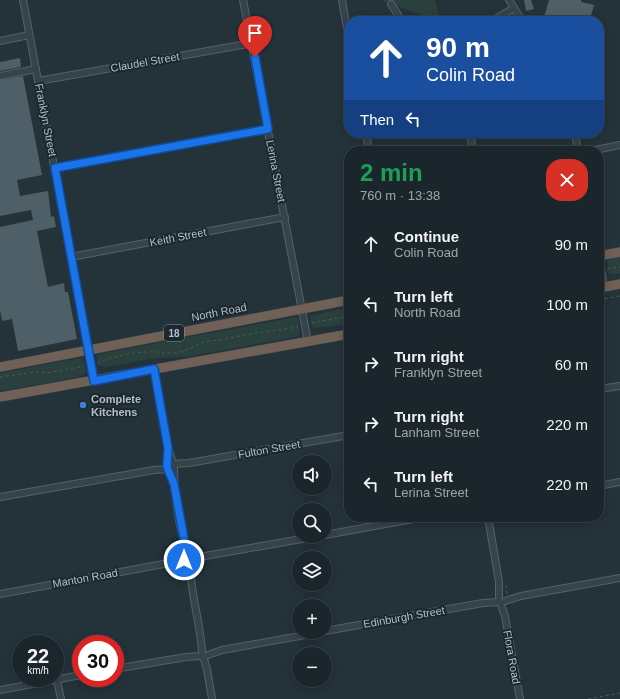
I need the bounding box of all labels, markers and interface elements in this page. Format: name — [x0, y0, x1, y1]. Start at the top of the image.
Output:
pin — [238, 16, 272, 57]
icon: arrive — [244, 22, 266, 44]
icon: ahead — [360, 32, 412, 84]
text: 90 m — [426, 32, 490, 63]
street label: Claudel Street — [110, 50, 180, 74]
text: Colin Road — [426, 65, 515, 85]
street label: Franklyn Street — [33, 82, 59, 158]
icon: left — [402, 108, 424, 130]
text: Then — [360, 111, 394, 128]
street label: Lerina Street — [264, 139, 288, 203]
text: 2 min — [360, 159, 423, 186]
button: close — [546, 159, 588, 201]
text: 760 m · 13:38 — [360, 188, 440, 203]
street label: Keith Street — [149, 226, 207, 248]
text: Continue — [394, 228, 459, 245]
icon: ahead — [360, 233, 382, 255]
text: 90 m — [555, 236, 588, 253]
text: Colin Road — [394, 245, 458, 260]
text: Turn left — [394, 288, 453, 305]
icon: left — [360, 293, 382, 315]
text: 100 m — [546, 296, 588, 313]
street label: North Road — [190, 301, 248, 323]
text: North Road — [394, 305, 460, 320]
road number: 18 — [164, 325, 184, 341]
text: Turn right — [394, 348, 464, 365]
icon: right — [360, 353, 382, 375]
text: 60 m — [555, 356, 588, 373]
text: Franklyn Street — [394, 365, 482, 380]
place label: Complete Kitchens — [91, 393, 141, 418]
marker: Complete Kitchens — [78, 400, 88, 410]
text: Turn right — [394, 408, 464, 425]
icon: right — [360, 413, 382, 435]
text: 220 m — [546, 416, 588, 433]
text: Lanham Street — [394, 425, 479, 440]
street label: Fulton Street — [237, 438, 301, 460]
map controls — [292, 455, 332, 687]
button: sound — [292, 455, 332, 495]
text: Turn left — [394, 468, 453, 485]
icon: left — [360, 473, 382, 495]
text: 220 m — [546, 476, 588, 493]
text: Lerina Street — [394, 485, 468, 500]
button: search — [292, 503, 332, 543]
position arrow — [163, 539, 205, 581]
button: layers — [292, 551, 332, 591]
street label: Manton Road — [51, 566, 119, 590]
button: + — [292, 599, 332, 639]
street label: Edinburgh Street — [362, 604, 446, 630]
street label: Flora Road — [501, 629, 523, 685]
speed limit sign: 30 — [72, 635, 124, 687]
text: 22 — [27, 645, 49, 667]
button: − — [292, 647, 332, 687]
text: km/h — [27, 665, 49, 676]

